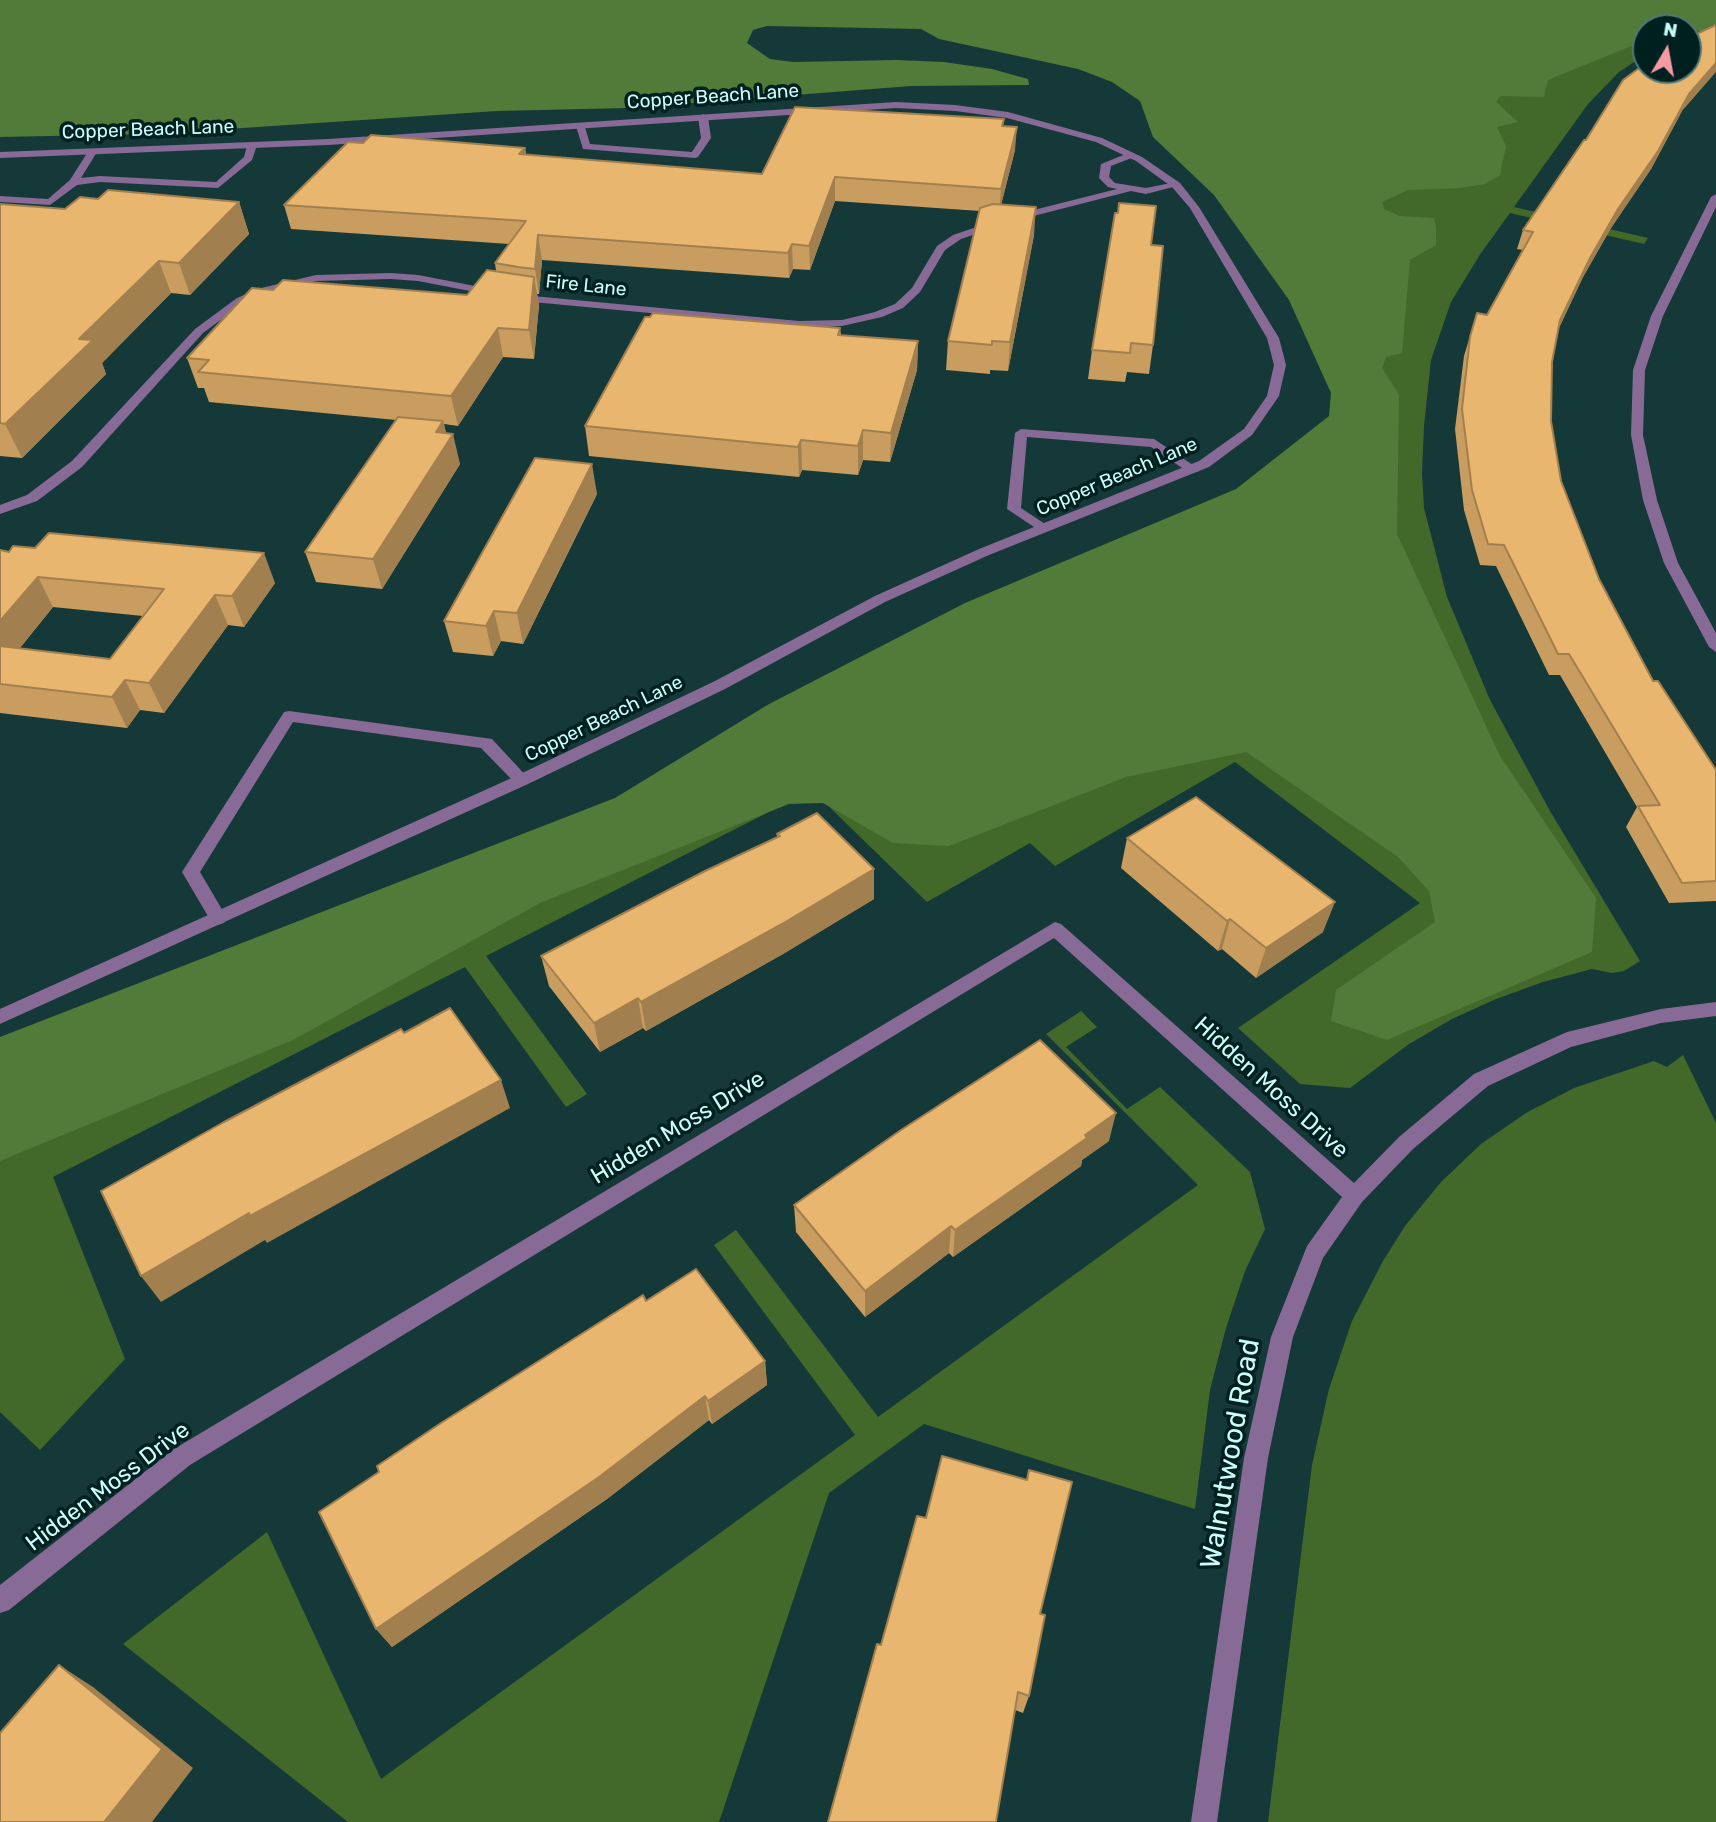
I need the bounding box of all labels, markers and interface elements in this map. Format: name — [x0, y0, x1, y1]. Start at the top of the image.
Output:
north arrow — [1632, 14, 1702, 84]
text: N — [1662, 17, 1679, 42]
street label: Copper Beach Lane — [626, 80, 800, 114]
street label: Copper Beach Lane — [61, 116, 235, 144]
street label: Fire Lane — [544, 270, 628, 302]
street label: Copper Beach Lane — [1033, 433, 1201, 521]
street label: Copper Beach Lane — [521, 671, 687, 767]
street label: Hidden Moss Drive — [1188, 1012, 1354, 1164]
street label: Hidden Moss Drive — [586, 1065, 770, 1191]
street label: Walnutwood Road — [1194, 1336, 1268, 1572]
street label: Hidden Moss Drive — [21, 1416, 195, 1558]

